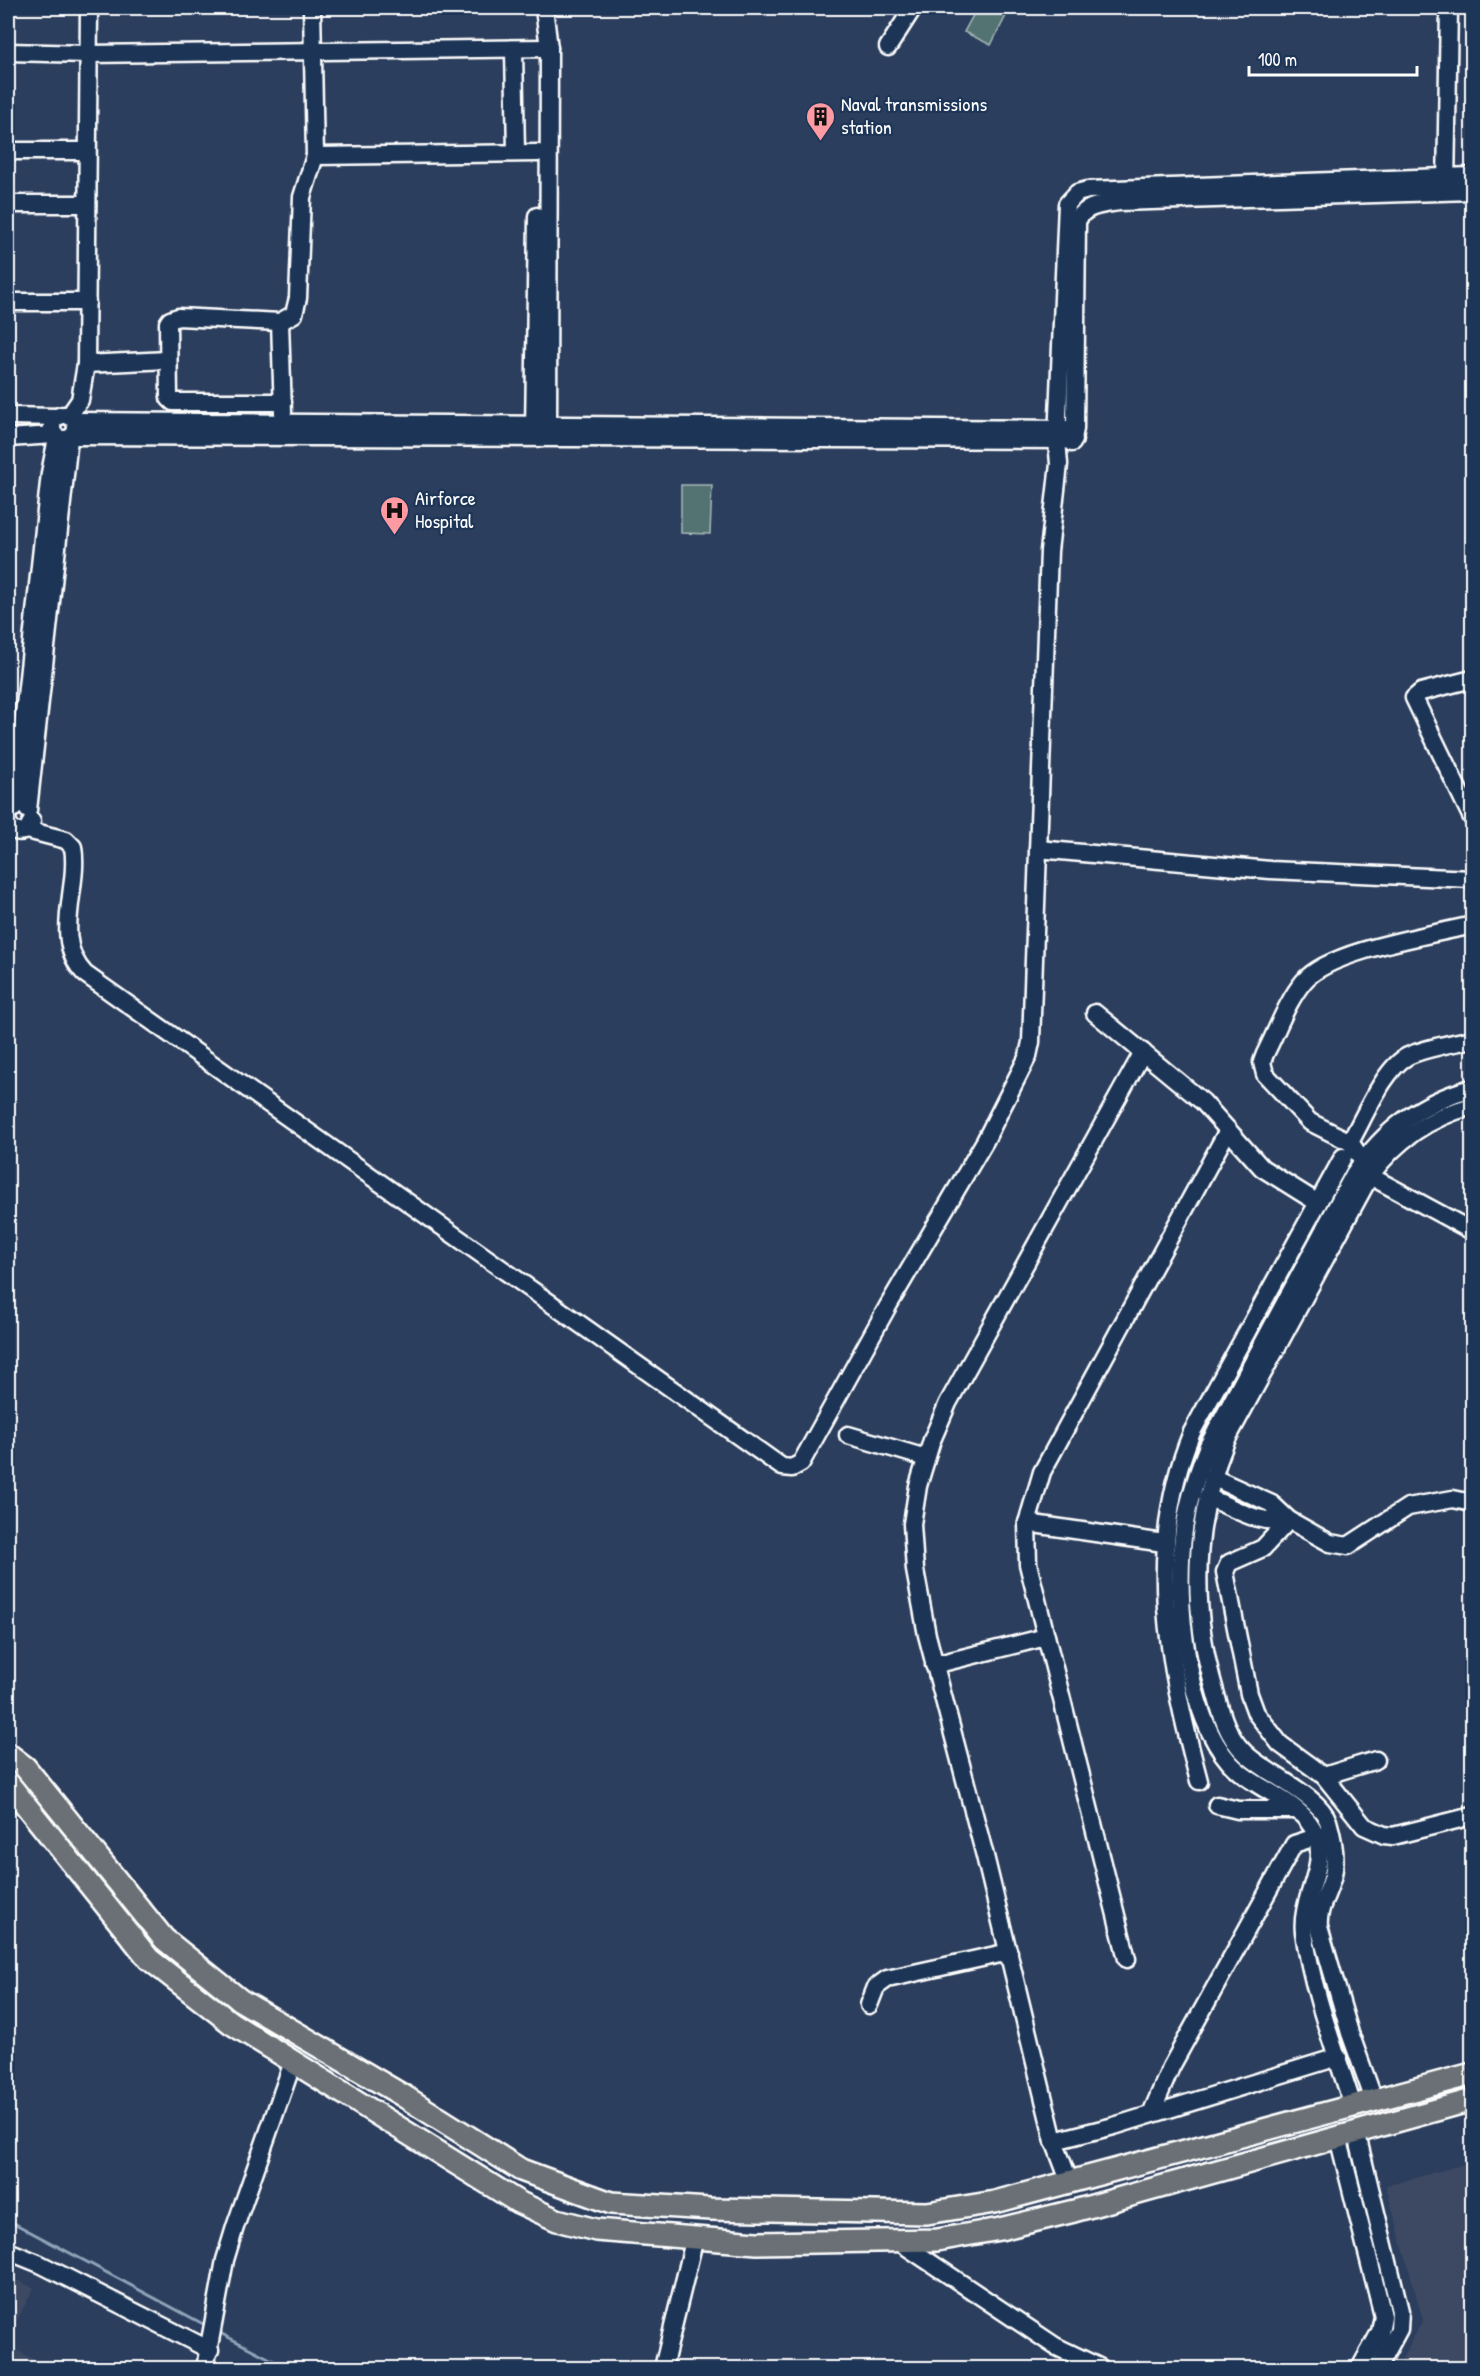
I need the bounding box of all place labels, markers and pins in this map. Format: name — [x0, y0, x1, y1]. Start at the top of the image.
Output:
place label: Naval transmissions station — [841, 90, 987, 140]
building icon: Naval transmissions station — [804, 100, 836, 142]
place label: Airforce Hospital — [415, 484, 476, 534]
hospital icon: Airforce Hospital — [378, 494, 410, 536]

